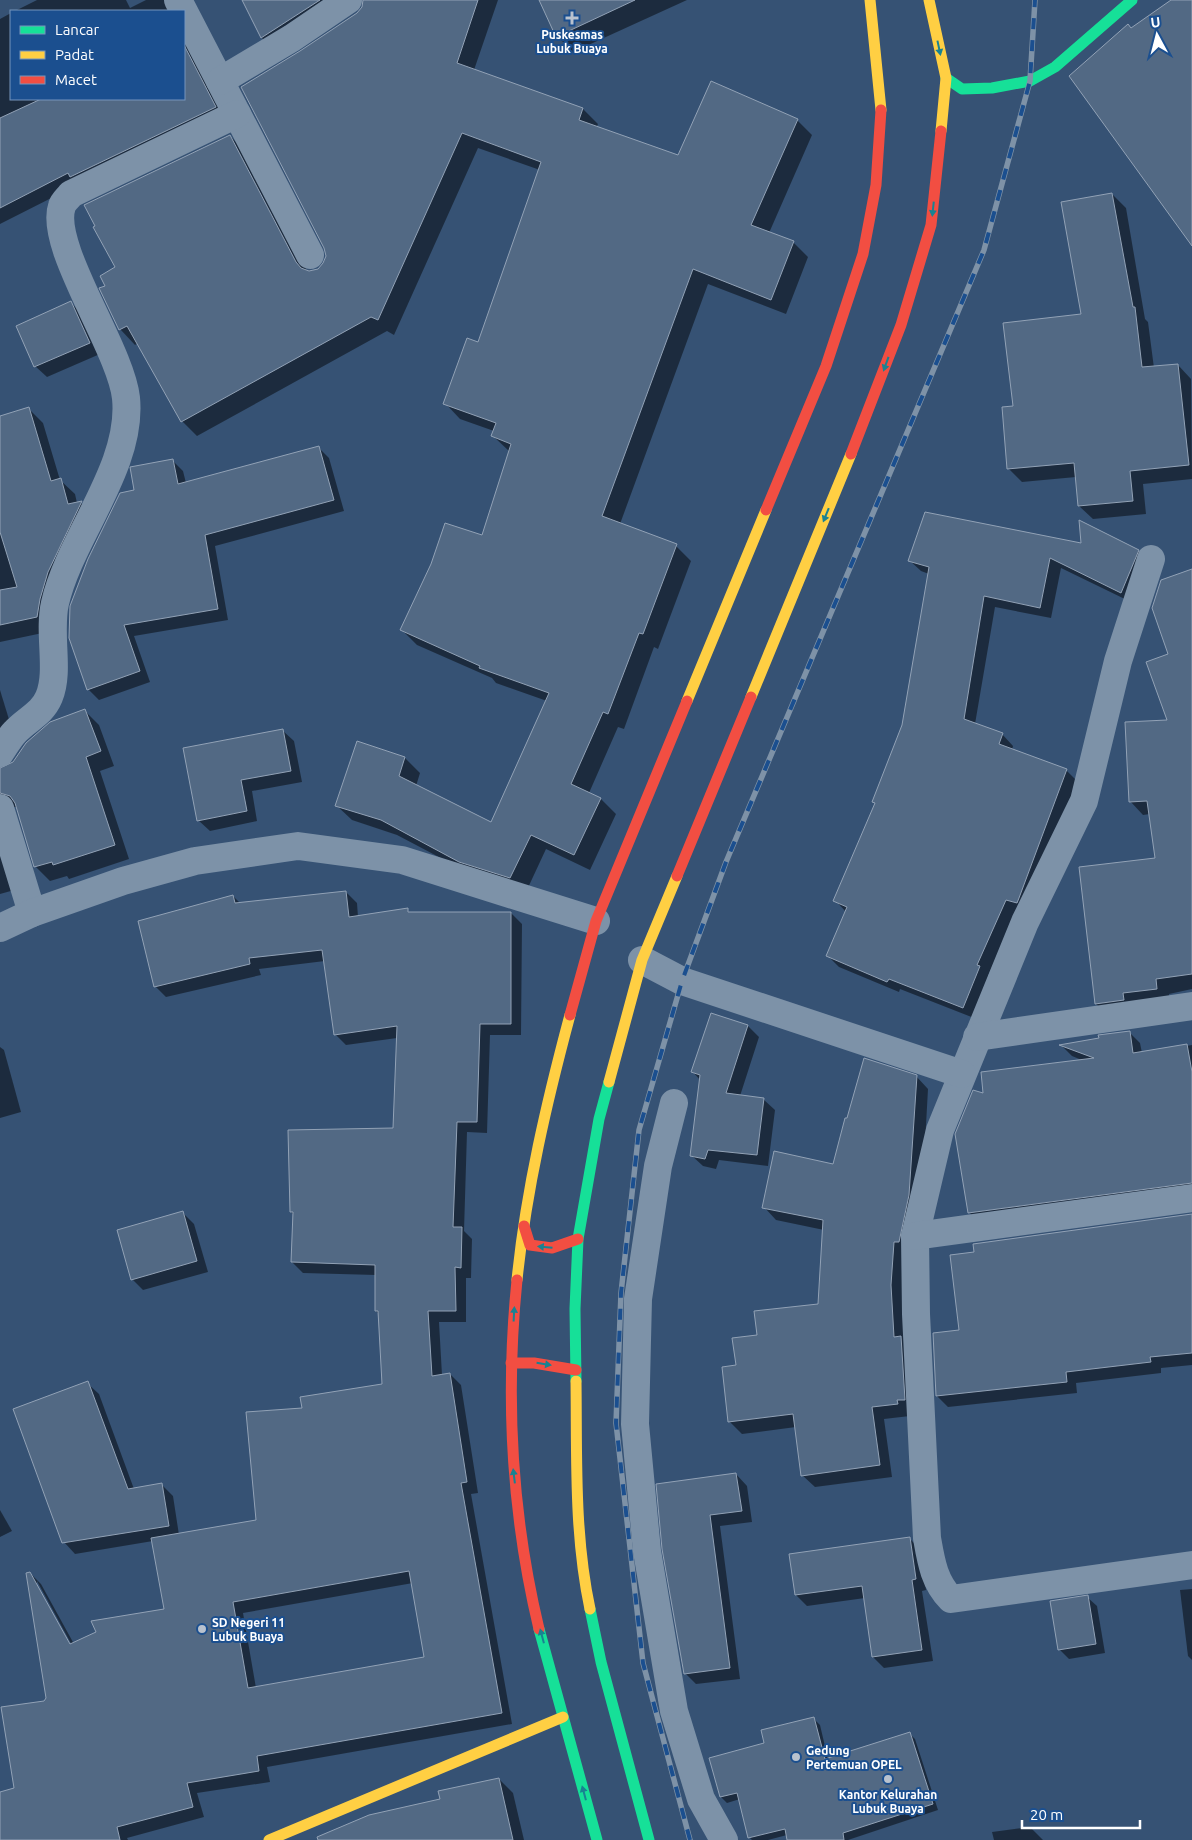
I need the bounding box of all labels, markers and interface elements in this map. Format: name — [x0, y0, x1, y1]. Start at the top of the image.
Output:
legend — [10, 10, 185, 100]
north arrow — [1132, 10, 1182, 60]
marker: Puskesmas Lubuk Buaya — [565, 11, 579, 25]
text: U — [1150, 14, 1161, 31]
text: Lancar — [55, 21, 100, 38]
place label: Puskesmas Lubuk Buaya — [536, 28, 608, 55]
one-way arrow — [936, 40, 944, 56]
text: Padat — [55, 46, 94, 63]
text: Macet — [55, 71, 97, 88]
one-way arrow — [929, 201, 937, 217]
one-way arrow — [882, 357, 890, 372]
one-way arrow — [822, 508, 830, 522]
one-way arrow — [537, 1242, 553, 1250]
one-way arrow — [510, 1306, 518, 1322]
one-way arrow — [536, 1361, 552, 1369]
one-way arrow — [509, 1468, 517, 1484]
place label: SD Negeri 11 Lubuk Buaya — [212, 1616, 285, 1643]
marker: SD Negeri 11 Lubuk Buaya — [196, 1623, 208, 1635]
one-way arrow — [538, 1629, 546, 1644]
place label: Gedung Pertemuan OPEL — [806, 1744, 902, 1771]
marker: Gedung Pertemuan OPEL — [790, 1751, 802, 1763]
marker: Kantor Kelurahan Lubuk Buaya — [882, 1773, 894, 1785]
one-way arrow — [580, 1785, 588, 1801]
place label: Kantor Kelurahan Lubuk Buaya — [839, 1788, 937, 1815]
scale bar — [1022, 1798, 1140, 1830]
text: 20 m — [1030, 1806, 1063, 1823]

